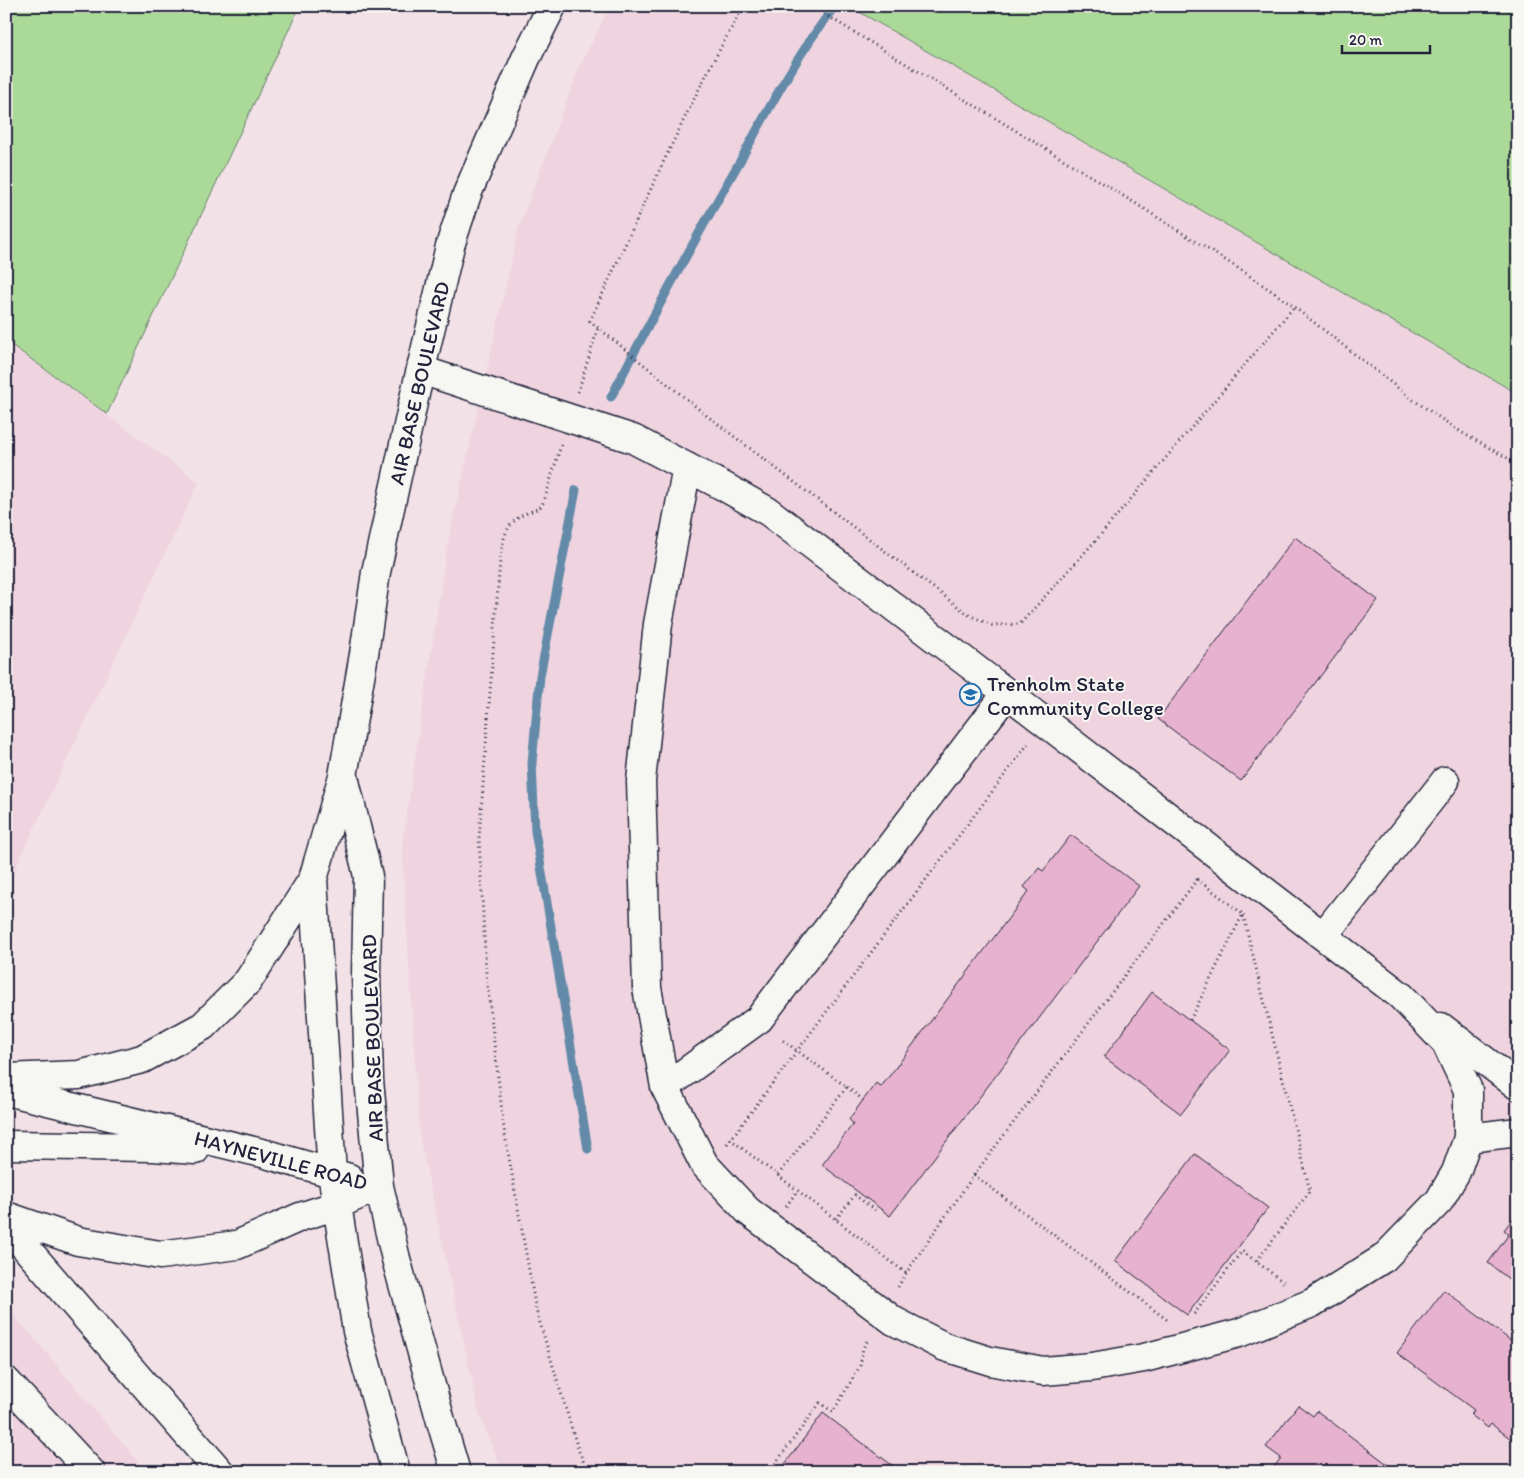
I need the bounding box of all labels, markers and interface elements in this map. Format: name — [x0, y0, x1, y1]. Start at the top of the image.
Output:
scale bar — [1342, 22, 1429, 54]
text: 20 m — [1349, 31, 1383, 49]
street label: AIR BASE BOULEVARD — [383, 279, 455, 487]
place label: Trenholm State Community College — [987, 671, 1164, 720]
school or university icon: Trenholm State Community College — [959, 683, 983, 707]
street label: AIR BASE BOULEVARD — [356, 934, 388, 1142]
street label: HAYNEVILLE ROAD — [192, 1125, 370, 1195]

